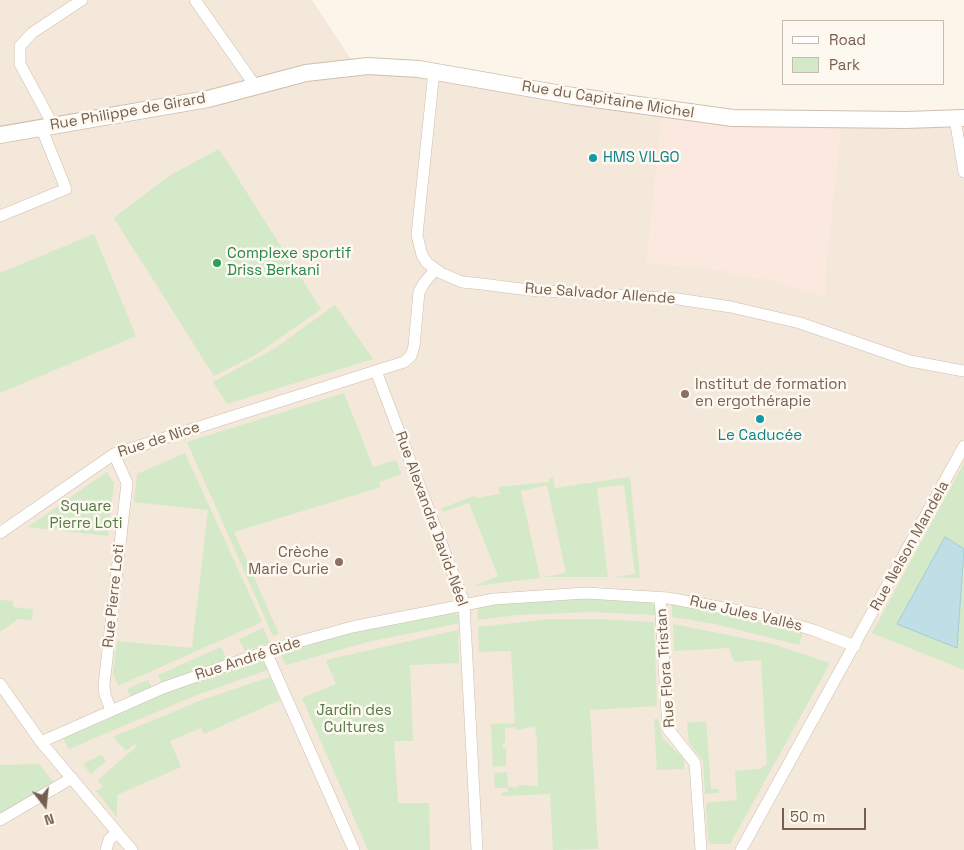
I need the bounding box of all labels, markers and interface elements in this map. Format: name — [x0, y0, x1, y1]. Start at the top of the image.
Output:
legend — [782, 20, 944, 85]
text: Road — [829, 30, 866, 49]
text: Park — [829, 55, 860, 74]
street label: Rue du Capitaine Michel — [521, 77, 695, 123]
street label: Rue Philippe de Girard — [49, 89, 207, 135]
place label: HMS VILGO — [603, 149, 680, 167]
marker: HMS VILGO — [587, 152, 599, 164]
place label: Complexe sportif Driss Berkani — [227, 245, 351, 280]
marker: Complexe sportif Driss Berkani — [211, 257, 223, 269]
street label: Rue Salvador Allende — [524, 280, 676, 308]
place label: Institut de formation en ergothérapie — [695, 376, 847, 411]
marker: Institut de formation en ergothérapie — [679, 388, 691, 400]
marker: Le Caducée — [754, 413, 766, 425]
street label: Rue de Nice — [116, 418, 202, 462]
place label: Le Caducée — [718, 427, 802, 445]
street label: Rue Alexandra David-Néel — [391, 429, 471, 609]
street label: Rue Nelson Mandela — [867, 478, 953, 614]
park label: Square Pierre Loti — [49, 498, 123, 533]
street label: Rue Pierre Loti — [100, 543, 128, 649]
place label: Crèche Marie Curie — [248, 544, 329, 579]
marker: Crèche Marie Curie — [333, 556, 345, 568]
street label: Rue Jules Vallès — [688, 592, 804, 636]
street label: Rue Flora Tristan — [653, 608, 679, 728]
street label: Rue André Gide — [193, 633, 303, 685]
park label: Jardin des Cultures — [316, 702, 392, 737]
north arrow — [20, 780, 70, 830]
scale bar — [784, 798, 868, 830]
text: 50 m — [790, 807, 825, 826]
text: N — [42, 809, 56, 829]

